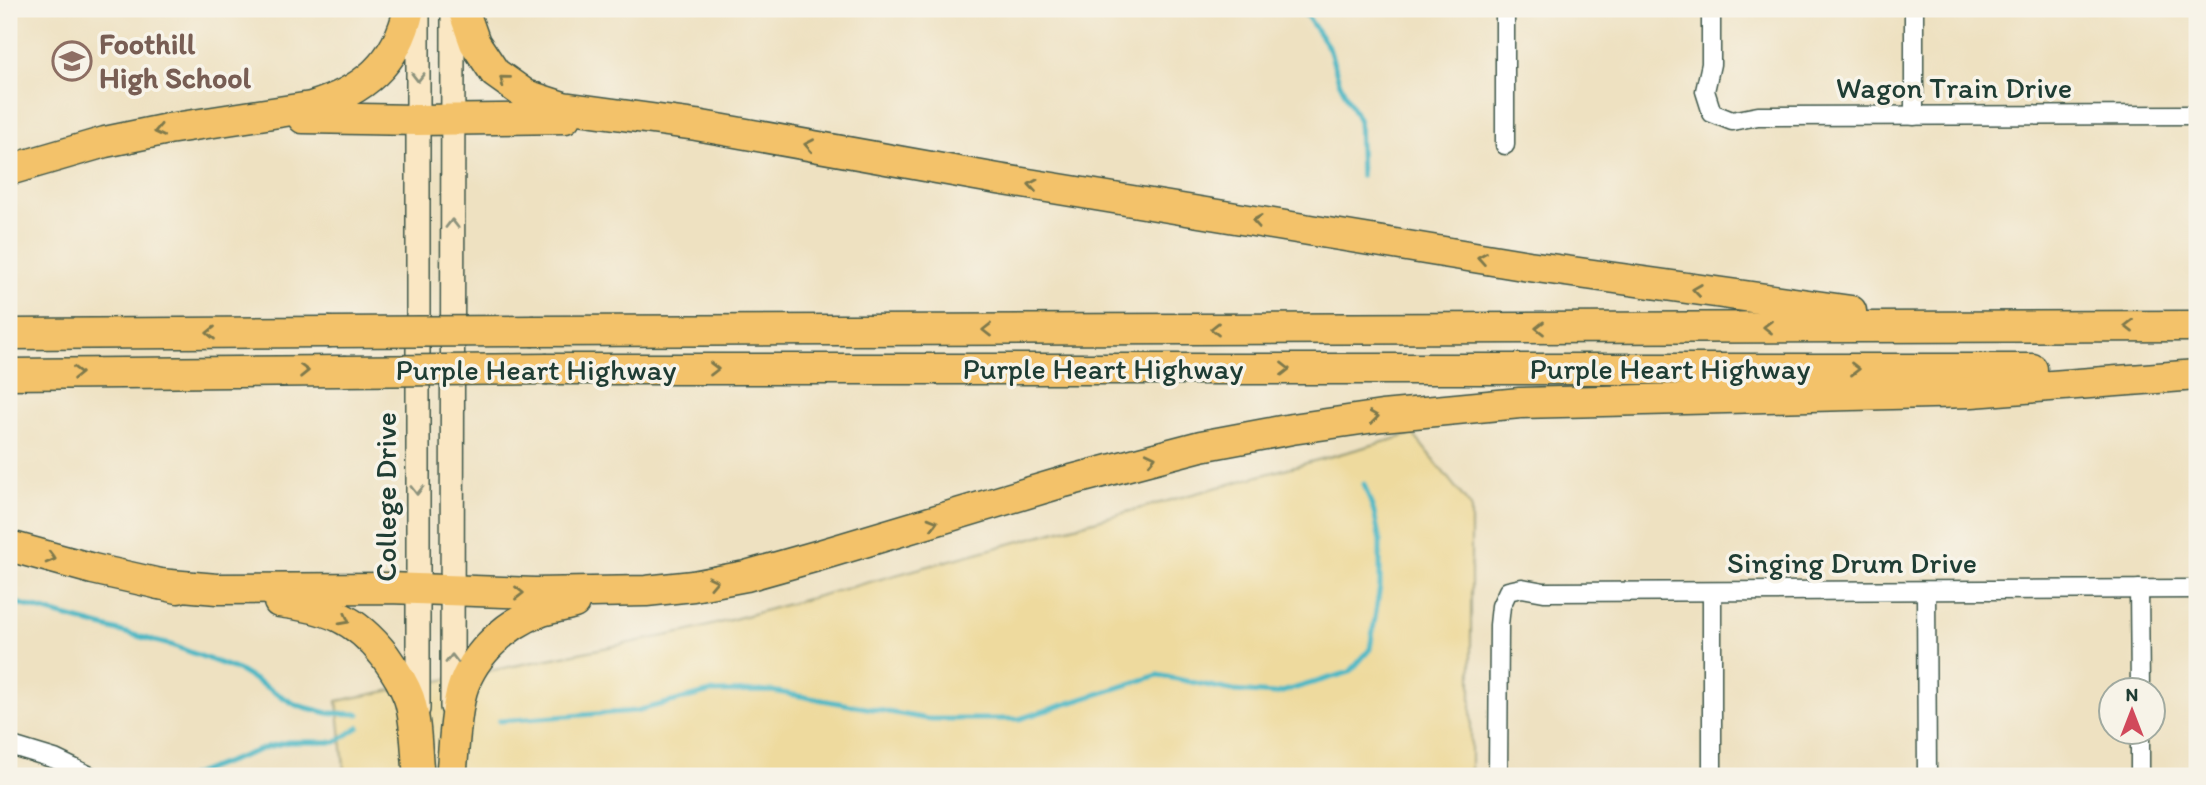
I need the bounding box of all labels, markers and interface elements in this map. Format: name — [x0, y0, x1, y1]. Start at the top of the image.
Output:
place label: Foothill High School — [99, 25, 252, 96]
school or university icon: Foothill High School — [51, 40, 93, 82]
street label: Wagon Train Drive — [1836, 69, 2072, 106]
one-way arrow — [410, 72, 425, 83]
one-way arrow — [500, 76, 513, 88]
one-way arrow — [153, 122, 165, 137]
one-way arrow — [803, 138, 815, 153]
one-way arrow — [1027, 178, 1039, 193]
one-way arrow — [1251, 214, 1263, 229]
one-way arrow — [444, 218, 460, 229]
one-way arrow — [1476, 251, 1488, 266]
one-way arrow — [1691, 283, 1703, 298]
one-way arrow — [2123, 318, 2134, 334]
one-way arrow — [1762, 319, 1773, 335]
one-way arrow — [1535, 320, 1545, 336]
one-way arrow — [1209, 321, 1220, 337]
one-way arrow — [982, 322, 992, 338]
one-way arrow — [205, 325, 216, 341]
street label: Purple Heart Highway — [963, 350, 1243, 387]
street label: Purple Heart Highway — [1530, 350, 1810, 387]
street label: Purple Heart Highway — [396, 351, 676, 388]
one-way arrow — [710, 361, 720, 377]
one-way arrow — [1280, 361, 1291, 377]
one-way arrow — [1851, 361, 1861, 377]
one-way arrow — [300, 363, 310, 379]
one-way arrow — [72, 365, 83, 381]
one-way arrow — [1369, 410, 1380, 425]
street label: College Drive — [367, 412, 404, 582]
one-way arrow — [1145, 452, 1157, 466]
one-way arrow — [409, 486, 425, 496]
one-way arrow — [926, 516, 938, 531]
street label: Singing Drum Drive — [1727, 544, 1977, 581]
one-way arrow — [45, 549, 57, 564]
one-way arrow — [707, 576, 719, 591]
one-way arrow — [515, 585, 525, 601]
one-way arrow — [338, 612, 351, 625]
one-way arrow — [444, 653, 460, 664]
north arrow — [2098, 676, 2168, 746]
text: N — [2126, 683, 2138, 706]

